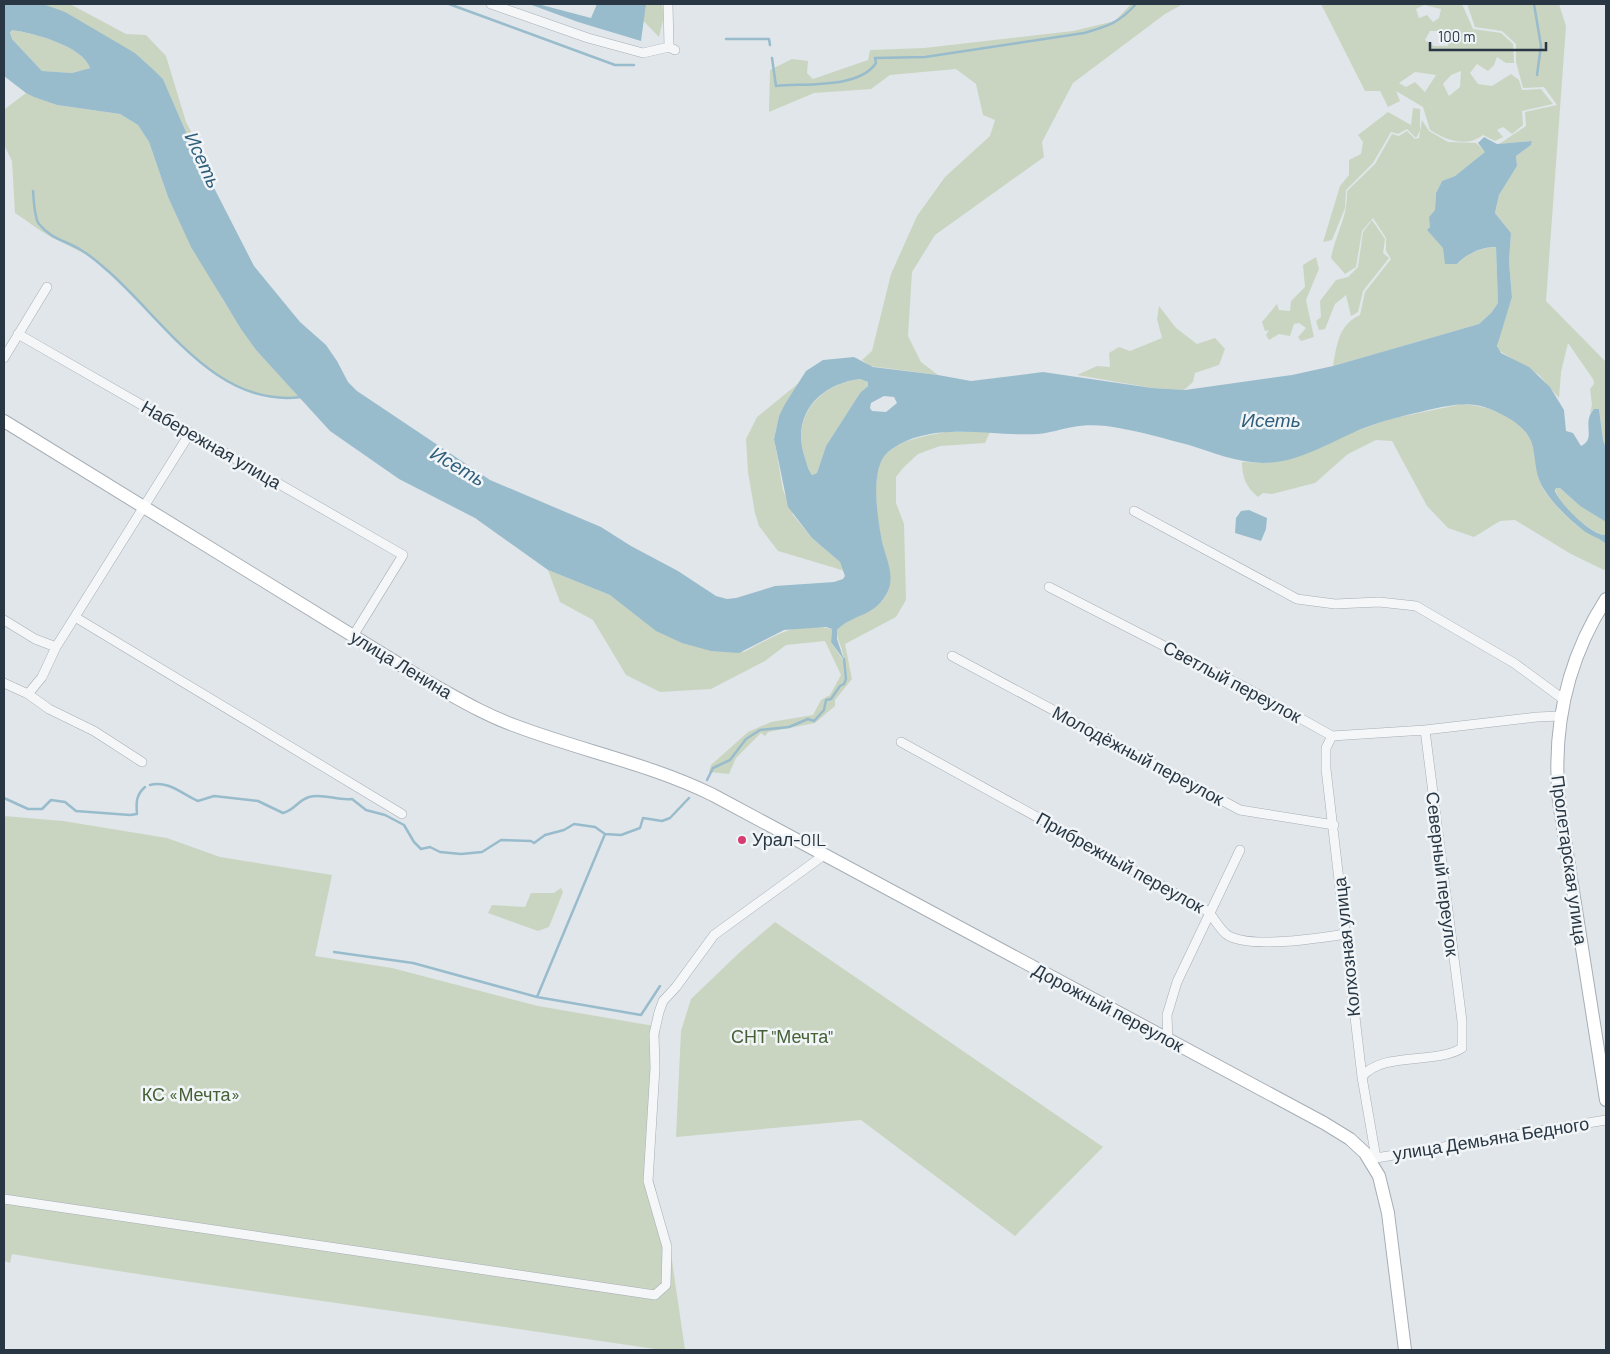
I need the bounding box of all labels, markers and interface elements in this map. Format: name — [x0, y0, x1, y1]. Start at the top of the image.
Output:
scale bar — [1430, 20, 1546, 52]
text: 100 m — [1438, 27, 1476, 45]
water label: Исеть — [181, 128, 226, 192]
street label: Набережная улица — [138, 395, 286, 494]
water label: Исеть — [1241, 408, 1301, 431]
water label: Исеть — [427, 441, 490, 490]
street label: улица Ленина — [347, 625, 457, 704]
street label: Светлый переулок — [1160, 635, 1306, 727]
street label: Молодёжный переулок — [1049, 701, 1228, 810]
street label: Пролетарская улица — [1547, 774, 1593, 947]
street label: Северный переулок — [1422, 790, 1464, 958]
street label: Прибрежный переулок — [1033, 807, 1208, 917]
place label: Урал-OIL — [752, 828, 826, 850]
marker: Урал-OIL — [736, 834, 748, 846]
street label: Колхозная улица — [1328, 875, 1364, 1018]
street label: Дорожный переулок — [1029, 958, 1188, 1056]
park label: СНТ "Мечта" — [731, 1025, 833, 1047]
park label: КС «Мечта» — [142, 1083, 240, 1105]
street label: улица Демьяна Бедного — [1391, 1112, 1591, 1164]

